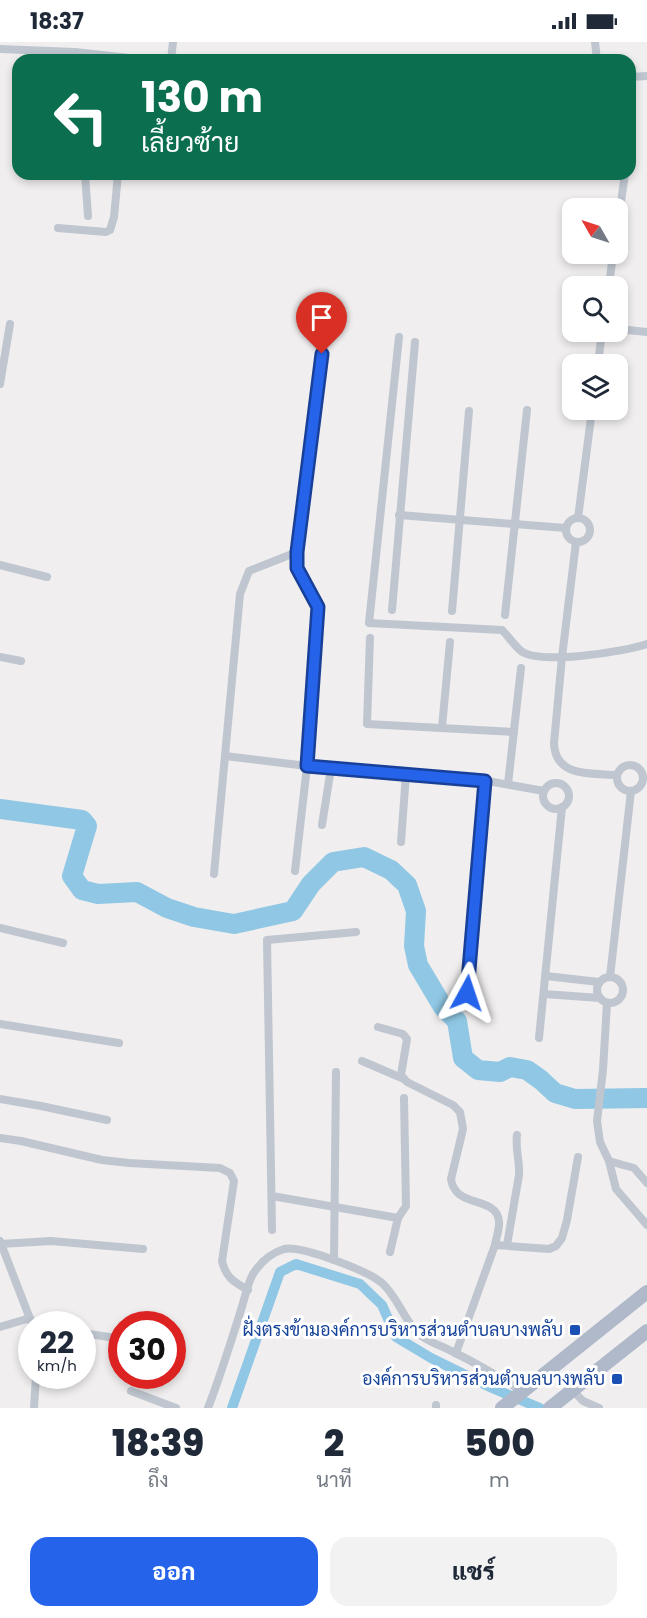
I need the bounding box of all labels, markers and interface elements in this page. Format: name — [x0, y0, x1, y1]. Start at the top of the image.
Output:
text: 18:37 — [30, 6, 84, 37]
text: 130 m — [141, 68, 263, 127]
icon: left — [42, 78, 120, 156]
text: เลี้ยวซ้าย — [141, 124, 239, 161]
north arrow — [562, 198, 628, 264]
map controls — [562, 198, 628, 420]
button: search — [562, 276, 628, 342]
pin — [296, 292, 347, 354]
icon: arrive — [305, 301, 338, 334]
button: layers — [562, 354, 628, 420]
position arrow — [435, 961, 499, 1025]
speed limit sign: 30 — [108, 1311, 186, 1389]
place label: ฝั่งตรงข้ามองค์การบริหารส่วนตำบลบางพลับ — [242, 1315, 563, 1342]
text: 22 — [40, 1321, 74, 1364]
marker: ฝั่งตรงข้ามองค์การบริหารส่วนตำบลบางพลับ — [568, 1323, 582, 1337]
text: km/h — [37, 1355, 77, 1376]
place label: องค์การบริหารส่วนตำบลบางพลับ — [362, 1366, 605, 1391]
marker: องค์การบริหารส่วนตำบลบางพลับ — [610, 1372, 624, 1386]
text: 18:39 — [112, 1418, 204, 1469]
text: 2 — [324, 1418, 344, 1469]
text: 500 — [464, 1418, 535, 1469]
text: ถึง — [148, 1466, 168, 1494]
text: นาที — [316, 1466, 352, 1494]
text: m — [489, 1466, 510, 1494]
button: ออก — [30, 1537, 318, 1606]
button: แชร์ — [330, 1537, 617, 1606]

